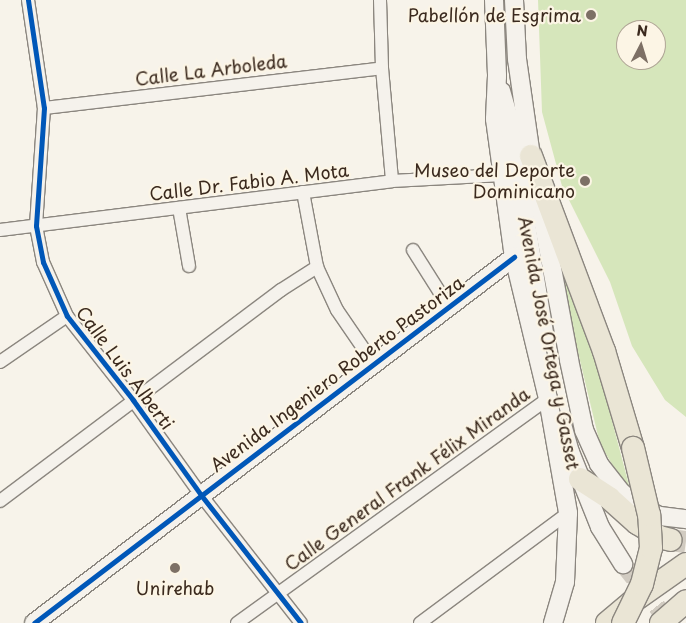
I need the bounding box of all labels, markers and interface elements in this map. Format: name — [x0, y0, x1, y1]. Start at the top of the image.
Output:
place label: Pabellón de Esgrima — [408, 4, 581, 26]
marker: Pabellón de Esgrima — [585, 9, 597, 21]
north arrow — [616, 20, 666, 70]
text: N — [636, 20, 649, 41]
street label: Calle La Arboleda — [133, 50, 289, 90]
street label: Calle Dr. Fabio A. Mota — [147, 159, 351, 205]
place label: Museo del Deporte Dominicano — [412, 160, 575, 202]
marker: Museo del Deporte Dominicano — [579, 175, 591, 187]
street label: Avenida José Ortega y Gasset — [514, 213, 584, 473]
street label: Avenida Ingeniero Roberto Pastoriza — [206, 271, 468, 477]
street label: Calle Luis Alberti — [71, 302, 179, 434]
street label: Calle General Frank Félix Miranda — [280, 383, 534, 575]
marker: Unirehab — [168, 561, 182, 575]
place label: Unirehab — [136, 577, 214, 599]

